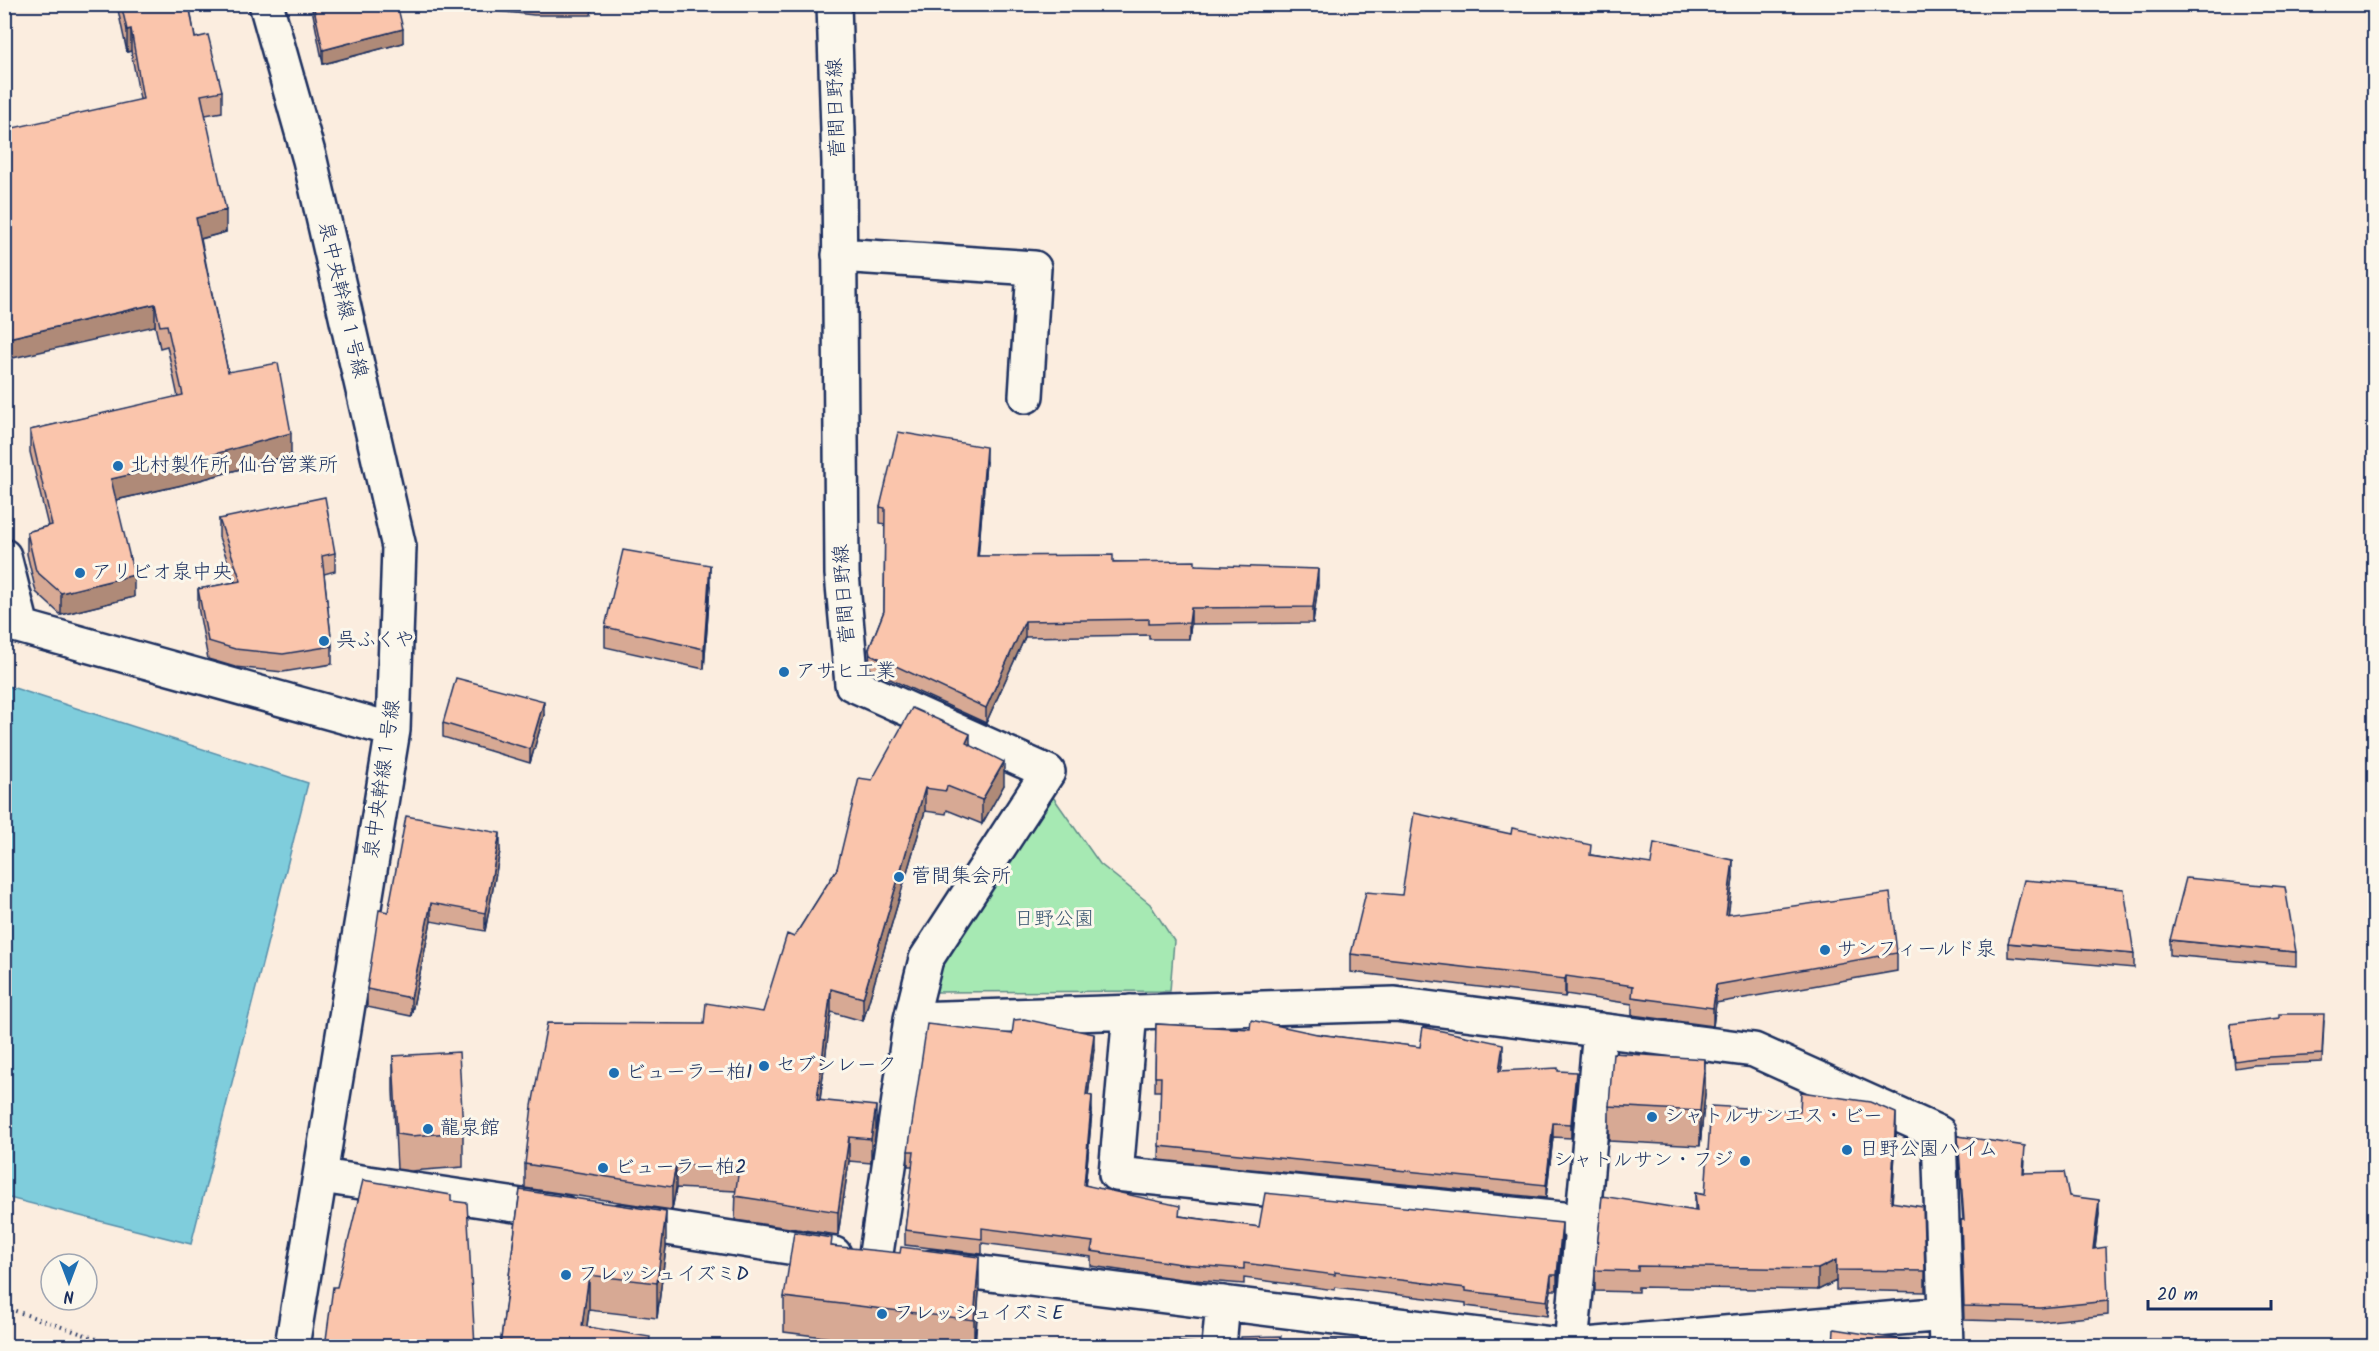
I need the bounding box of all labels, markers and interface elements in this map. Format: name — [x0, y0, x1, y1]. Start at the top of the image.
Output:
street label: 菅間日野線 — [819, 57, 855, 159]
street label: 泉中央幹線１号線 — [308, 218, 376, 382]
place label: 北村製作所 仙台営業所 — [130, 450, 338, 482]
marker: 北村製作所 仙台営業所 — [111, 459, 125, 473]
street label: 菅間日野線 — [826, 543, 864, 645]
place label: アリビオ泉中央 — [92, 557, 232, 589]
marker: アリビオ泉中央 — [73, 566, 87, 580]
place label: 呉ふくや — [336, 625, 415, 657]
marker: 呉ふくや — [317, 634, 331, 648]
place label: アサヒ工業 — [796, 656, 896, 688]
marker: アサヒ工業 — [777, 665, 791, 679]
street label: 泉中央幹線１号線 — [356, 698, 410, 860]
place label: 菅間集会所 — [911, 861, 1011, 893]
marker: 菅間集会所 — [892, 870, 906, 884]
park label: 日野公園 — [1014, 904, 1094, 936]
place label: サンフィールド泉 — [1837, 934, 1996, 966]
marker: サンフィールド泉 — [1818, 943, 1832, 957]
place label: セブンレーク — [776, 1050, 897, 1082]
place label: ビューラー柏1 — [626, 1057, 752, 1089]
marker: セブンレーク — [757, 1059, 771, 1073]
marker: ビューラー柏1 — [607, 1066, 621, 1080]
place label: シャトルサンエス・ビー — [1664, 1101, 1883, 1133]
marker: シャトルサンエス・ビー — [1645, 1110, 1659, 1124]
place label: 龍泉館 — [440, 1113, 500, 1145]
marker: 龍泉館 — [421, 1122, 435, 1136]
place label: 日野公園ハイム — [1859, 1134, 1998, 1166]
marker: 日野公園ハイム — [1840, 1143, 1854, 1157]
place label: シャトルサン・フジ — [1553, 1145, 1733, 1177]
place label: ビューラー柏2 — [615, 1152, 747, 1184]
marker: シャトルサン・フジ — [1738, 1154, 1752, 1168]
marker: ビューラー柏2 — [596, 1161, 610, 1175]
north arrow — [39, 1252, 99, 1312]
place label: フレッシュイズミD — [578, 1259, 749, 1291]
marker: フレッシュイズミD — [559, 1268, 573, 1282]
scale bar — [2148, 1273, 2271, 1311]
text: 20 m — [2157, 1281, 2198, 1310]
text: N — [64, 1283, 74, 1308]
place label: フレッシュイズミE — [894, 1298, 1065, 1330]
marker: フレッシュイズミE — [875, 1307, 889, 1321]

